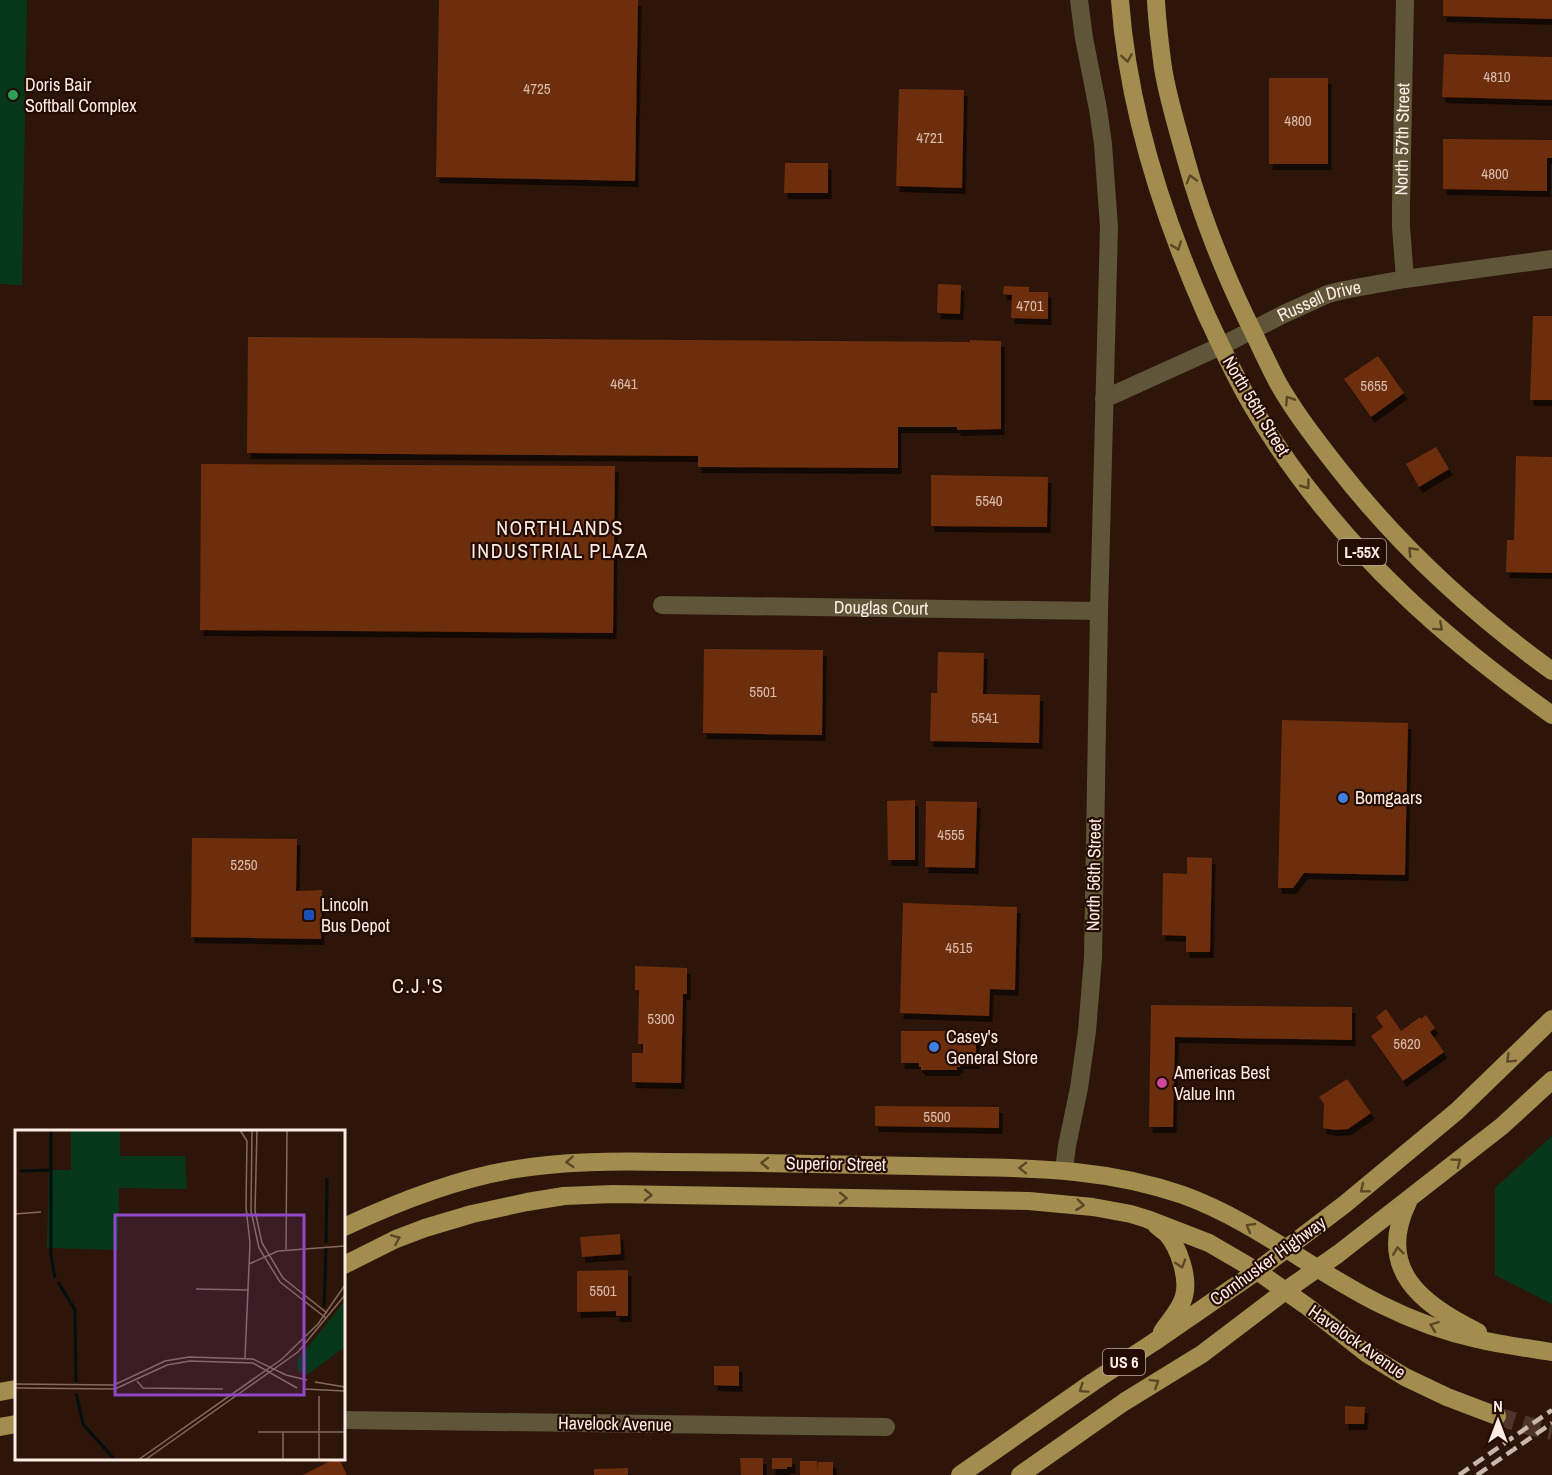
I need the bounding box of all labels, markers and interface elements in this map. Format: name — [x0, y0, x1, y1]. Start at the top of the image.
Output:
one-way arrow — [1121, 53, 1133, 63]
house number: 4810 — [1483, 66, 1511, 87]
place label: Doris Bair Softball Complex — [25, 72, 137, 118]
house number: 4725 — [523, 78, 551, 99]
street label: North 57th Street — [1388, 83, 1415, 196]
marker: Doris Bair Softball Complex — [6, 88, 20, 102]
house number: 4800 — [1284, 110, 1312, 131]
house number: 4721 — [916, 127, 944, 148]
house number: 4800 — [1481, 163, 1509, 184]
one-way arrow — [1186, 174, 1198, 185]
one-way arrow — [1170, 240, 1183, 251]
street label: Russell Drive — [1273, 274, 1363, 327]
house number: 4701 — [1016, 295, 1044, 316]
street label: North 56th Street — [1217, 351, 1296, 460]
house number: 4641 — [610, 373, 638, 394]
house number: 5655 — [1360, 375, 1388, 396]
one-way arrow — [1285, 396, 1297, 406]
one-way arrow — [1299, 478, 1310, 489]
house number: 5540 — [975, 490, 1003, 511]
district label: NORTHLANDS INDUSTRIAL PLAZA — [471, 514, 649, 564]
road number: L-55X — [1338, 539, 1386, 565]
one-way arrow — [1408, 548, 1419, 559]
street label: Douglas Court — [834, 594, 928, 621]
one-way arrow — [1432, 620, 1443, 631]
house number: 5501 — [749, 681, 777, 702]
house number: 5541 — [971, 707, 999, 728]
place label: Bomgaars — [1355, 785, 1422, 810]
marker: Bomgaars — [1336, 791, 1350, 805]
street label: North 56th Street — [1080, 819, 1107, 931]
house number: 4555 — [937, 824, 965, 845]
house number: 5250 — [230, 854, 258, 875]
place label: Lincoln Bus Depot — [321, 892, 390, 938]
marker: Lincoln Bus Depot — [302, 908, 316, 922]
house number: 4515 — [945, 937, 973, 958]
district label: C.J.'S — [392, 972, 444, 999]
house number: 5300 — [647, 1008, 675, 1029]
place label: Casey's General Store — [946, 1024, 1038, 1070]
house number: 5620 — [1393, 1033, 1421, 1054]
marker: Casey's General Store — [927, 1040, 941, 1054]
one-way arrow — [1506, 1052, 1517, 1063]
place label: Americas Best Value Inn — [1173, 1060, 1270, 1106]
marker: Americas Best Value Inn — [1155, 1076, 1169, 1090]
house number: 5500 — [923, 1106, 951, 1127]
inset map — [15, 1130, 345, 1460]
street label: Superior Street — [786, 1150, 886, 1177]
one-way arrow — [566, 1156, 575, 1169]
one-way arrow — [760, 1157, 769, 1169]
one-way arrow — [1450, 1158, 1461, 1169]
one-way arrow — [1018, 1162, 1027, 1174]
one-way arrow — [1360, 1182, 1371, 1193]
one-way arrow — [644, 1189, 653, 1201]
one-way arrow — [839, 1192, 848, 1204]
one-way arrow — [1075, 1198, 1084, 1211]
street label: Cornhusker Highway — [1205, 1210, 1331, 1311]
one-way arrow — [1246, 1223, 1256, 1234]
one-way arrow — [390, 1234, 401, 1246]
one-way arrow — [1392, 1247, 1405, 1256]
one-way arrow — [1174, 1258, 1186, 1269]
house number: 5501 — [589, 1280, 617, 1301]
street label: Havelock Avenue — [1304, 1299, 1411, 1384]
one-way arrow — [1429, 1321, 1439, 1334]
road number: US 6 — [1103, 1349, 1145, 1375]
one-way arrow — [1149, 1378, 1159, 1390]
one-way arrow — [1078, 1382, 1089, 1393]
north arrow — [1468, 1391, 1528, 1451]
text: N — [1493, 1395, 1503, 1417]
street label: Havelock Avenue — [558, 1410, 672, 1437]

